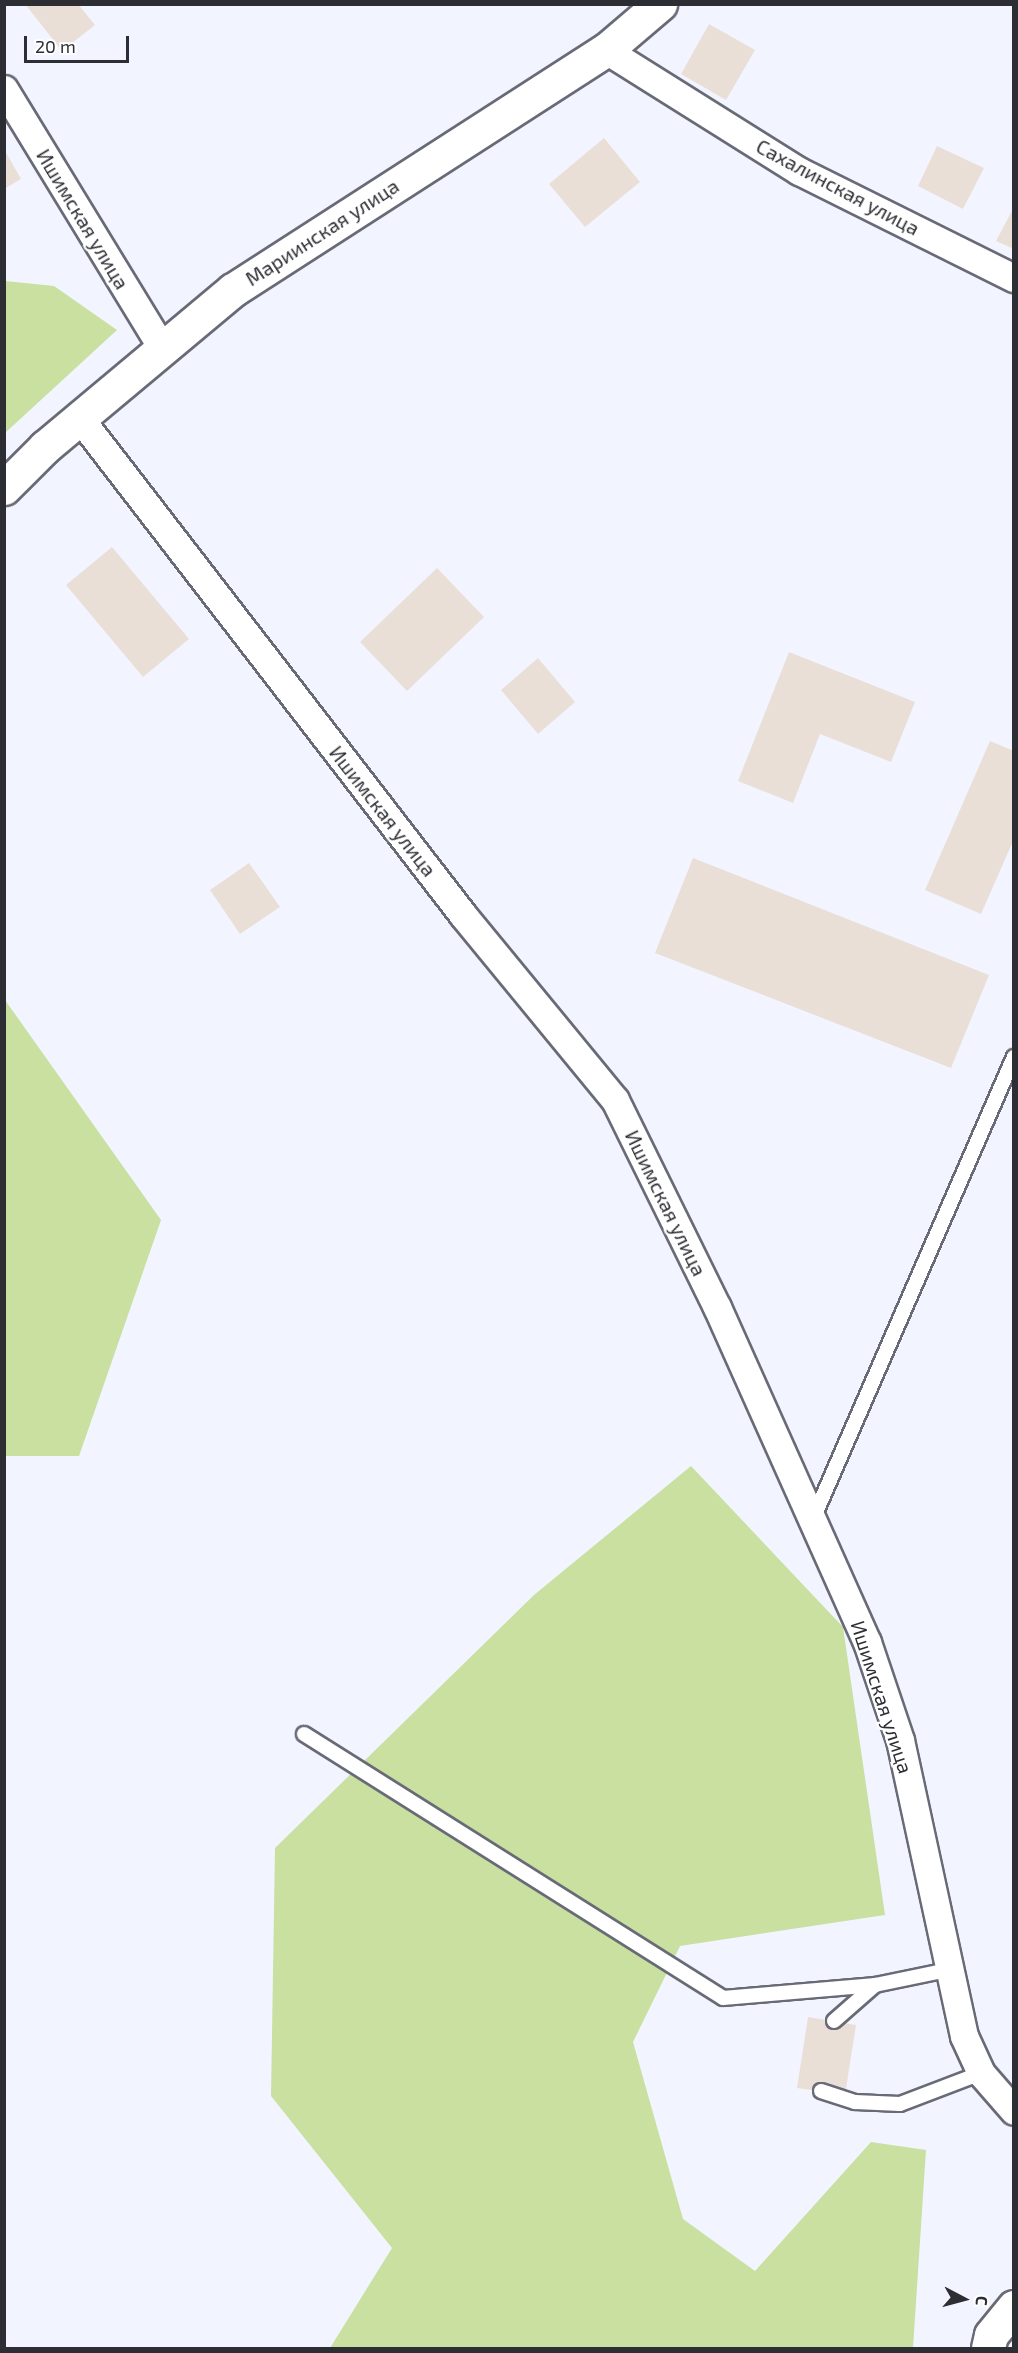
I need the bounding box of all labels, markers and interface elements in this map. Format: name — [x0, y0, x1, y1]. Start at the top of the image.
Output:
scale bar — [27, 24, 132, 62]
text: 20 m — [35, 35, 76, 57]
street label: Сахалинская улица — [752, 134, 924, 240]
street label: Ишимская улица — [32, 145, 134, 293]
street label: Мариинская улица — [241, 173, 403, 291]
street label: Ишимская улица — [324, 741, 442, 881]
street label: Ишимская улица — [620, 1126, 712, 1280]
street label: Ишимская улица — [846, 1618, 918, 1776]
north arrow — [934, 2269, 994, 2329]
text: С — [972, 2295, 992, 2307]

